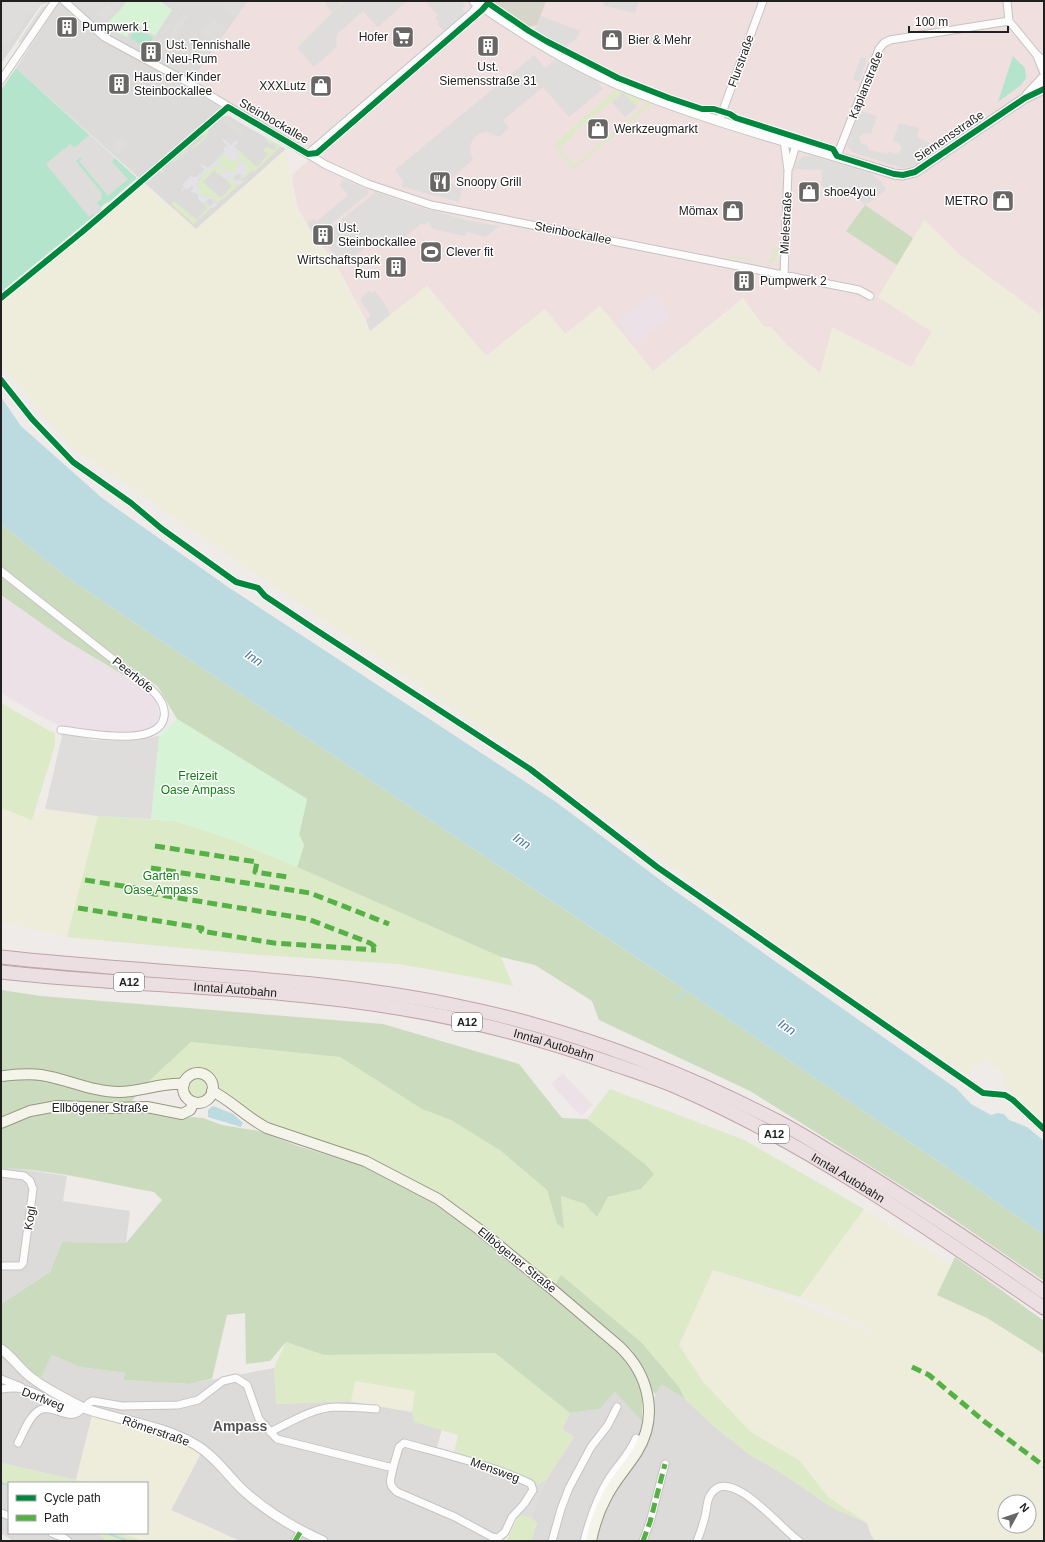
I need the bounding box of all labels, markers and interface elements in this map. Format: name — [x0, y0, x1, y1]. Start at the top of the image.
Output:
scale bar — [909, 8, 1008, 34]
building icon: Pumpwerk 1 — [54, 14, 80, 40]
text: 100 m — [915, 15, 948, 29]
place label: Pumpwerk 1 — [82, 20, 149, 34]
supermarket icon: Hofer — [390, 24, 416, 50]
shop icon: Bier & Mehr — [599, 27, 625, 53]
place label: Hofer — [359, 30, 388, 44]
building icon: Ust. Siemensstraße 31 — [475, 33, 501, 59]
place label: Bier & Mehr — [628, 33, 691, 47]
street label: Flurstraße — [725, 33, 757, 89]
place label: Ust. Tennishalle Neu-Rum — [166, 38, 251, 66]
building icon: Ust. Tennishalle Neu-Rum — [138, 39, 164, 65]
street label: Kaplanstraße — [846, 49, 886, 121]
place label: Ust. Siemensstraße 31 — [439, 60, 537, 88]
place label: Haus der Kinder Steinbockallee — [134, 70, 221, 98]
building icon: Haus der Kinder Steinbockallee — [106, 71, 132, 97]
shop icon: XXXLutz — [308, 73, 334, 99]
place label: XXXLutz — [259, 79, 306, 93]
street label: Steinbockallee — [237, 95, 312, 147]
street label: Siemensstraße — [912, 107, 987, 164]
shop icon: Werkzeugmarkt — [585, 116, 611, 142]
place label: Werkzeugmarkt — [614, 122, 698, 136]
restaurant icon: Snoopy Grill — [427, 169, 453, 195]
place label: Snoopy Grill — [456, 175, 521, 189]
shop icon: shoe4you — [796, 179, 822, 205]
place label: shoe4you — [824, 185, 876, 199]
shop icon: METRO — [990, 188, 1016, 214]
street label: Mielestraße — [777, 191, 795, 255]
place label: METRO — [945, 194, 988, 208]
shop icon: Mömax — [720, 198, 746, 224]
place label: Mömax — [679, 204, 718, 218]
street label: Steinbockallee — [533, 219, 613, 247]
place label: Ust. Steinbockallee — [338, 221, 416, 249]
building icon: Ust. Steinbockallee — [310, 222, 336, 248]
sports icon: Clever fit — [418, 239, 444, 265]
place label: Clever fit — [446, 245, 494, 259]
place label: Wirtschaftspark Rum — [297, 253, 381, 281]
building icon: Wirtschaftspark Rum — [383, 254, 409, 280]
building icon: Pumpwerk 2 — [731, 268, 757, 294]
place label: Pumpwerk 2 — [760, 274, 827, 288]
water label: Inn — [242, 647, 266, 669]
street label: Peerhöfe — [110, 654, 157, 696]
park label: Freizeit Oase Ampass — [161, 769, 235, 797]
water label: Inn — [510, 830, 534, 852]
park label: Garten Oase Ampass — [124, 869, 198, 897]
road number: A12 — [114, 973, 144, 991]
street label: Inntal Autobahn — [193, 980, 278, 1000]
road number: A12 — [452, 1013, 482, 1031]
water label: Inn — [775, 1016, 799, 1038]
street label: Inntal Autobahn — [512, 1026, 596, 1064]
street label: Ellbögener Straße — [52, 1101, 149, 1115]
road number: A12 — [759, 1125, 789, 1143]
street label: Inntal Autobahn — [809, 1150, 887, 1206]
street label: Kogl — [21, 1205, 39, 1231]
street label: Ellbögener Straße — [475, 1224, 559, 1296]
street label: Dorfweg — [20, 1384, 66, 1414]
street label: Römerstraße — [121, 1413, 192, 1449]
district label: Ampass — [213, 1418, 267, 1434]
street label: Mensweg — [468, 1455, 522, 1485]
legend — [8, 1482, 148, 1534]
text: Cycle path — [44, 1491, 101, 1505]
north arrow — [997, 1494, 1037, 1534]
text: N — [1018, 1501, 1032, 1515]
text: Path — [44, 1511, 69, 1525]

